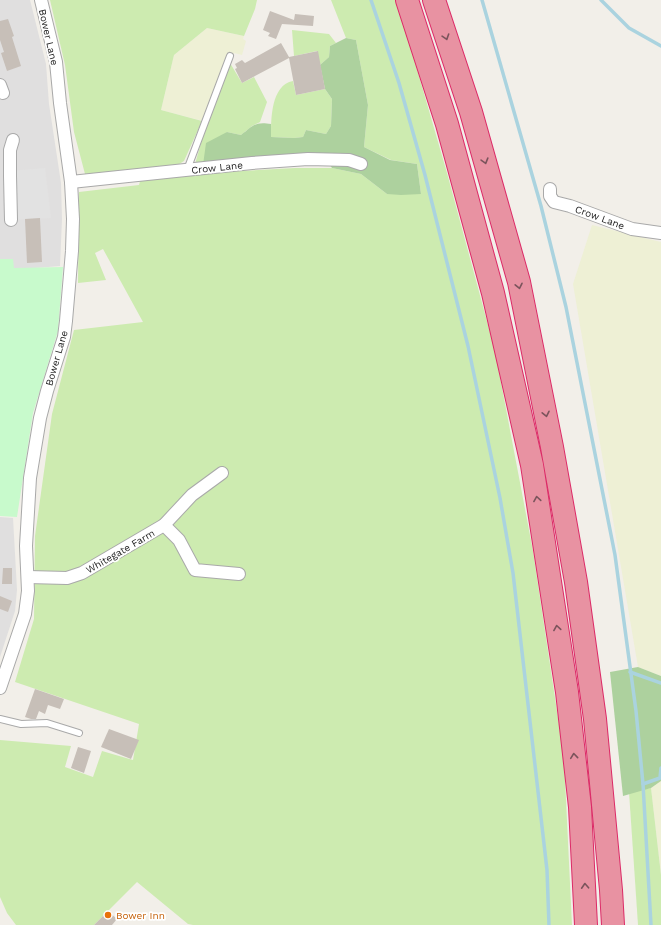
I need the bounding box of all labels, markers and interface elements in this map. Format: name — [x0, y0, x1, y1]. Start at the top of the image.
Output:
street label: Bower Lane — [37, 8, 60, 66]
one-way arrow — [441, 33, 450, 40]
one-way arrow — [480, 157, 489, 164]
street label: Crow Lane — [191, 159, 244, 176]
street label: Crow Lane — [574, 203, 626, 232]
one-way arrow — [515, 283, 523, 290]
street label: Bower Lane — [43, 329, 70, 387]
one-way arrow — [541, 411, 549, 417]
one-way arrow — [533, 496, 542, 502]
street label: Whitegate Farm — [84, 527, 157, 576]
one-way arrow — [553, 625, 562, 631]
one-way arrow — [570, 753, 579, 760]
one-way arrow — [580, 883, 589, 889]
marker: Bower Inn — [103, 910, 113, 920]
place label: Bower Inn — [116, 910, 165, 921]

